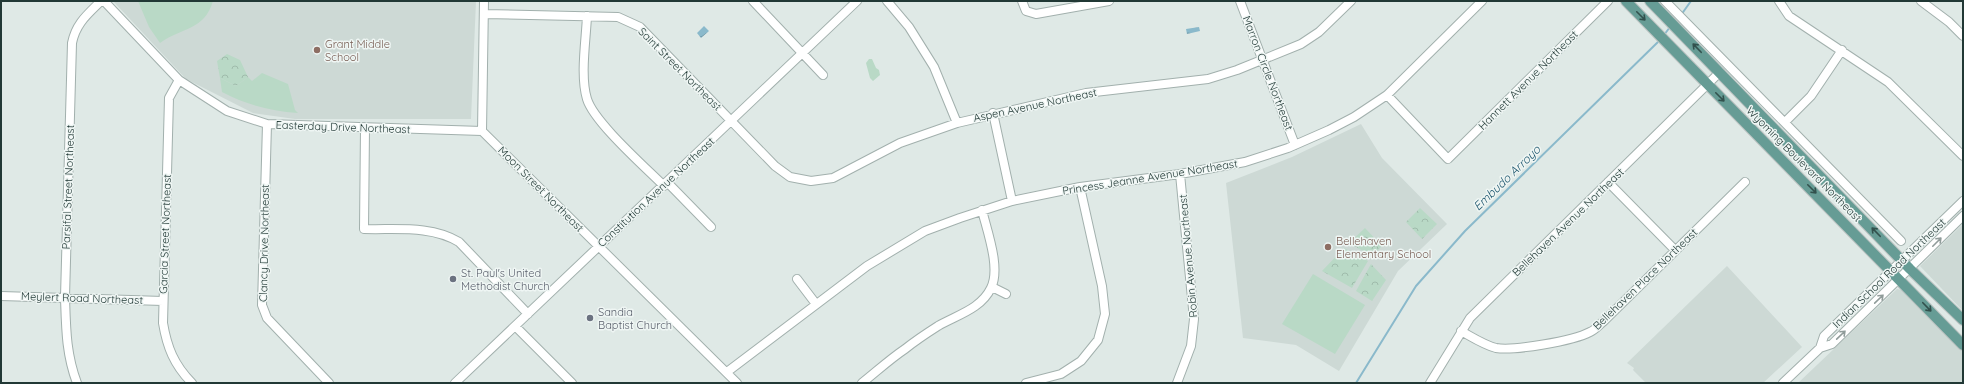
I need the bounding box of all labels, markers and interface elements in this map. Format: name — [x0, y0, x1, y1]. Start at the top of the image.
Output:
one-way arrow — [1636, 11, 1646, 21]
street label: Marron Circle Northeast — [1240, 14, 1296, 132]
street label: Saint Street Northeast — [635, 24, 725, 114]
street label: Hannett Avenue Northeast — [1475, 27, 1581, 133]
place label: Grant Middle School — [325, 37, 390, 64]
one-way arrow — [1692, 43, 1702, 53]
marker: Grant Middle School — [312, 45, 322, 55]
street label: Aspen Avenue Northeast — [972, 85, 1098, 125]
one-way arrow — [1715, 92, 1725, 102]
street label: Wyoming Boulevard Northeast — [1743, 103, 1865, 225]
street label: Easterday Drive Northeast — [275, 118, 411, 136]
street label: Parsifal Street Northeast — [59, 124, 77, 250]
street label: Constitution Avenue Northeast — [595, 134, 718, 250]
water label: Embudo Arroyo — [1470, 141, 1544, 213]
street label: Moon Street Northeast — [495, 143, 587, 235]
street label: Princess Jeanne Avenue Northeast — [1061, 156, 1239, 198]
street label: Bellehaven Avenue Northeast — [1509, 165, 1627, 279]
street label: Garcia Street Northeast — [156, 174, 174, 294]
street label: Clancy Drive Northeast — [256, 184, 272, 302]
one-way arrow — [1807, 184, 1817, 194]
street label: Robin Avenue Northeast — [1176, 194, 1200, 318]
street label: Indian School Road Northeast — [1829, 215, 1949, 331]
street label: Bellehaven Place Northeast — [1590, 225, 1700, 333]
one-way arrow — [1871, 227, 1880, 237]
place label: Bellehaven Elementary School — [1336, 234, 1431, 261]
one-way arrow — [1932, 238, 1942, 247]
marker: Bellehaven Elementary School — [1323, 242, 1333, 252]
place label: St. Paul's United Methodist Church — [461, 266, 549, 293]
marker: St. Paul's United Methodist Church — [448, 274, 458, 284]
street label: Meylert Road Northeast — [21, 289, 144, 307]
one-way arrow — [1874, 294, 1884, 303]
one-way arrow — [1922, 302, 1932, 312]
place label: Sandia Baptist Church — [598, 305, 672, 332]
marker: Sandia Baptist Church — [585, 313, 595, 323]
one-way arrow — [1836, 330, 1846, 340]

